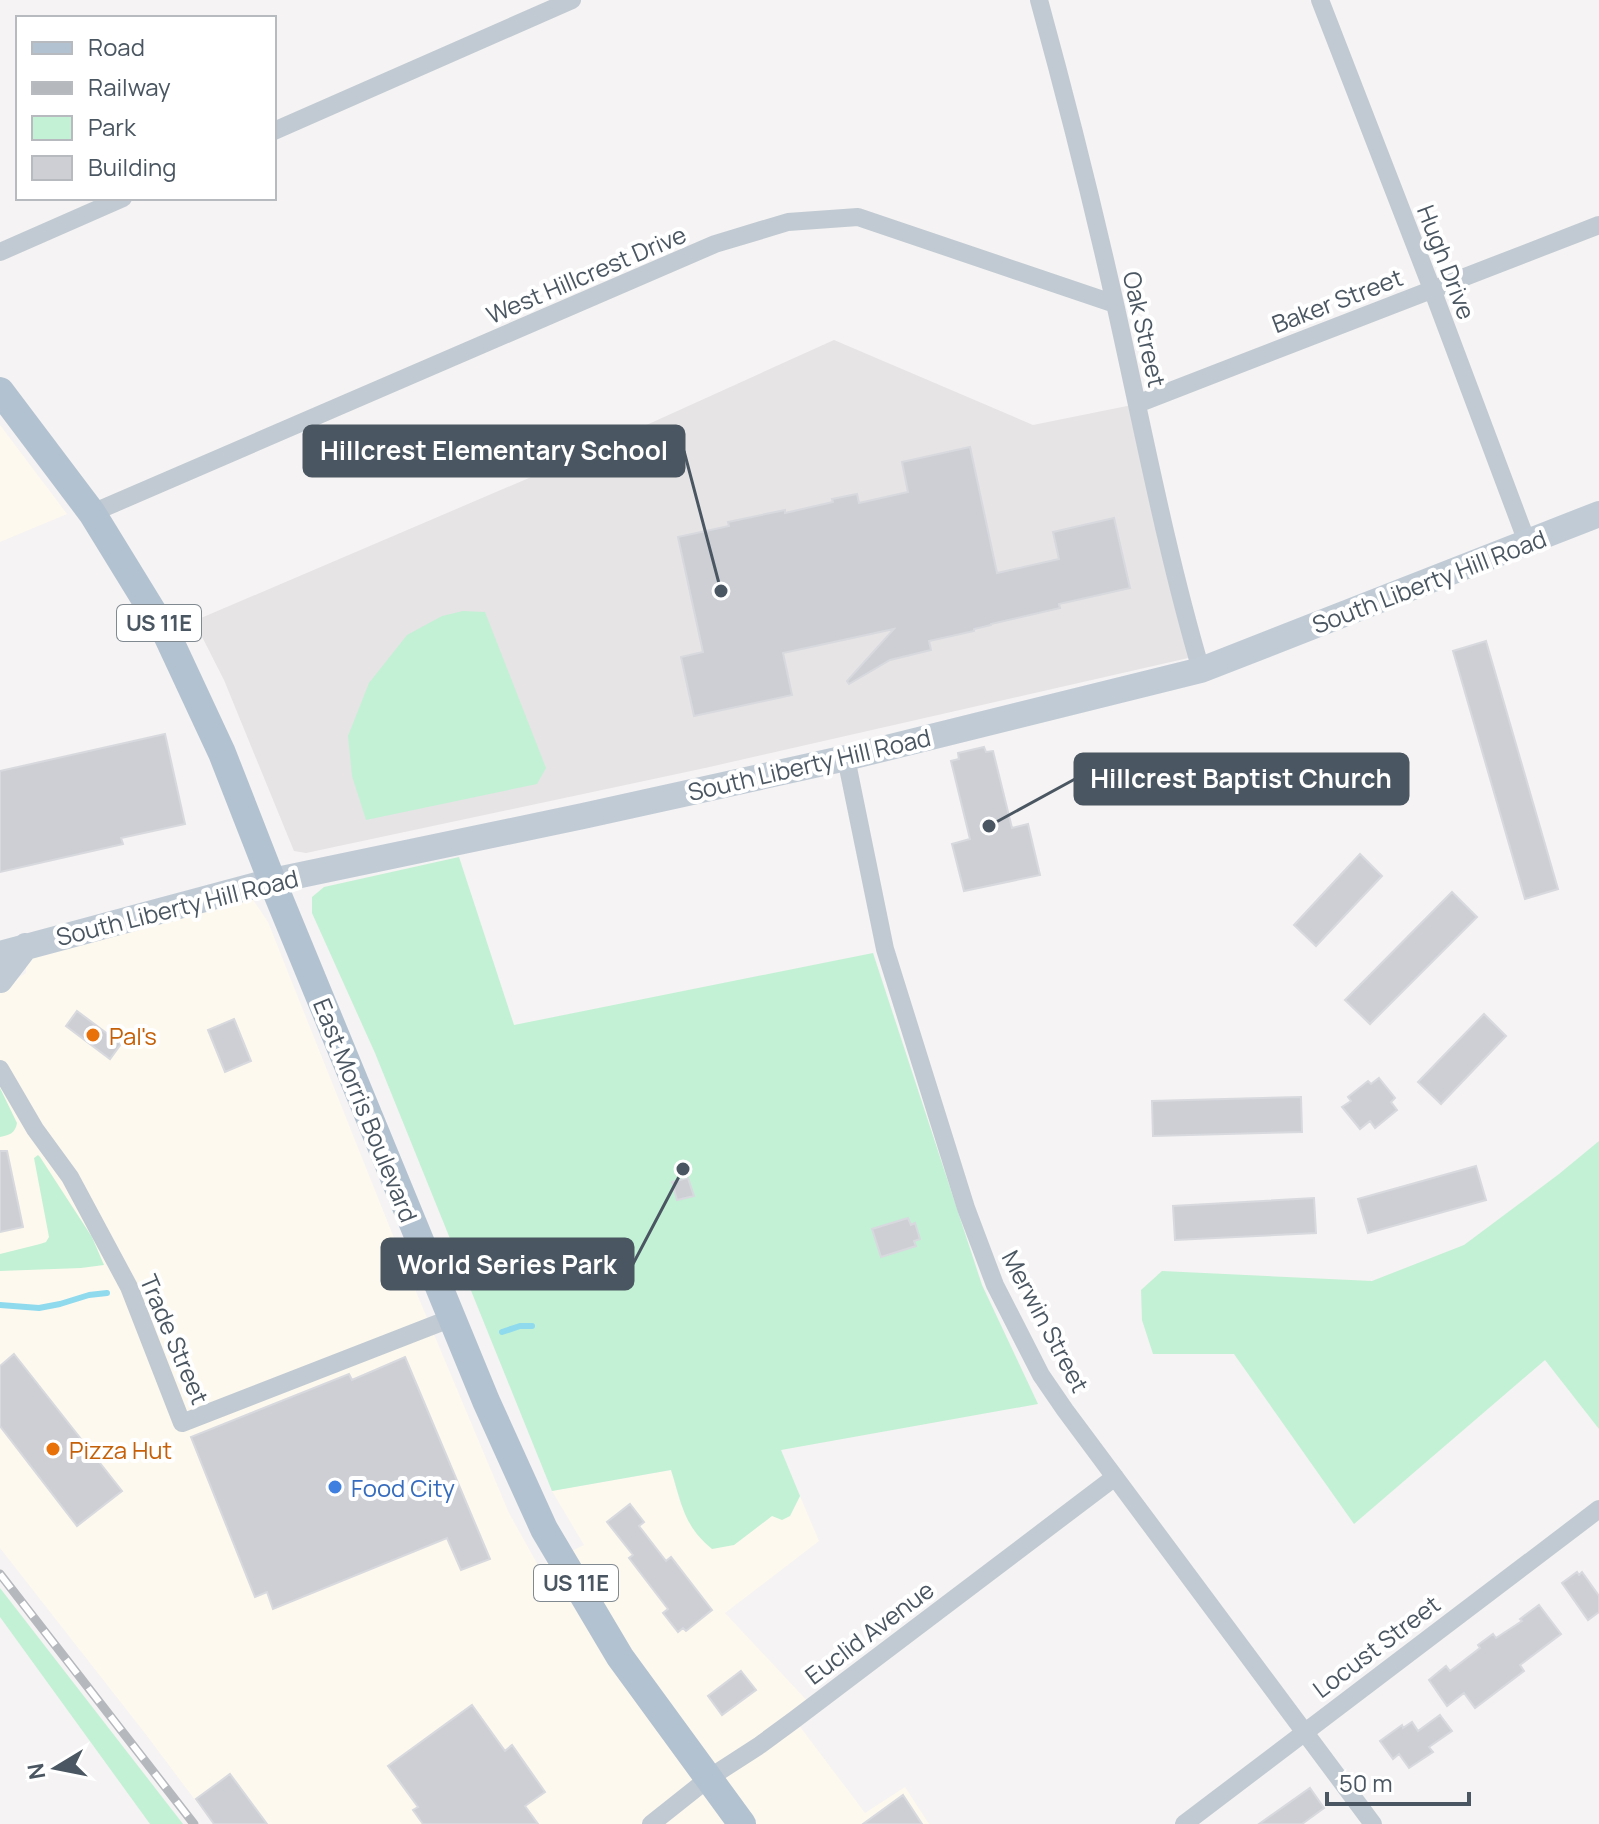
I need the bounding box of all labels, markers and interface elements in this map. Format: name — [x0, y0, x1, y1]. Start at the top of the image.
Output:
legend — [16, 16, 276, 200]
text: Road — [88, 30, 145, 63]
text: Railway — [88, 70, 171, 103]
text: Park — [88, 110, 137, 143]
text: Building — [88, 150, 176, 183]
street label: Hugh Drive — [1410, 200, 1484, 324]
street label: West Hillcrest Drive — [481, 217, 691, 331]
street label: Baker Street — [1267, 260, 1407, 340]
street label: Oak Street — [1116, 268, 1174, 390]
callout: Hillcrest Elementary School — [304, 426, 684, 476]
text: Hillcrest Elementary School — [320, 432, 668, 468]
street label: South Liberty Hill Road — [1307, 521, 1551, 641]
road number: US 11E — [117, 605, 201, 641]
street label: South Liberty Hill Road — [684, 720, 934, 808]
callout: Hillcrest Baptist Church — [1075, 754, 1408, 804]
text: Hillcrest Baptist Church — [1090, 760, 1392, 796]
street label: South Liberty Hill Road — [53, 861, 301, 953]
street label: East Morris Boulevard — [306, 993, 426, 1227]
place label: Pal's — [109, 1019, 157, 1052]
marker: Pal's — [84, 1026, 102, 1044]
callout: World Series Park — [382, 1239, 633, 1289]
street label: Merwin Street — [995, 1244, 1097, 1398]
text: World Series Park — [397, 1246, 618, 1282]
street label: Trade Street — [133, 1269, 217, 1409]
place label: Pizza Hut — [69, 1433, 172, 1466]
marker: Pizza Hut — [44, 1440, 62, 1458]
place label: Food City — [351, 1471, 455, 1504]
marker: Food City — [326, 1478, 344, 1496]
road number: US 11E — [534, 1565, 618, 1601]
street label: Euclid Avenue — [798, 1573, 940, 1691]
street label: Locust Street — [1306, 1587, 1446, 1705]
north arrow — [16, 1728, 96, 1808]
scale bar — [1327, 1756, 1469, 1806]
text: N — [20, 1761, 52, 1782]
text: 50 m — [1339, 1766, 1393, 1799]

